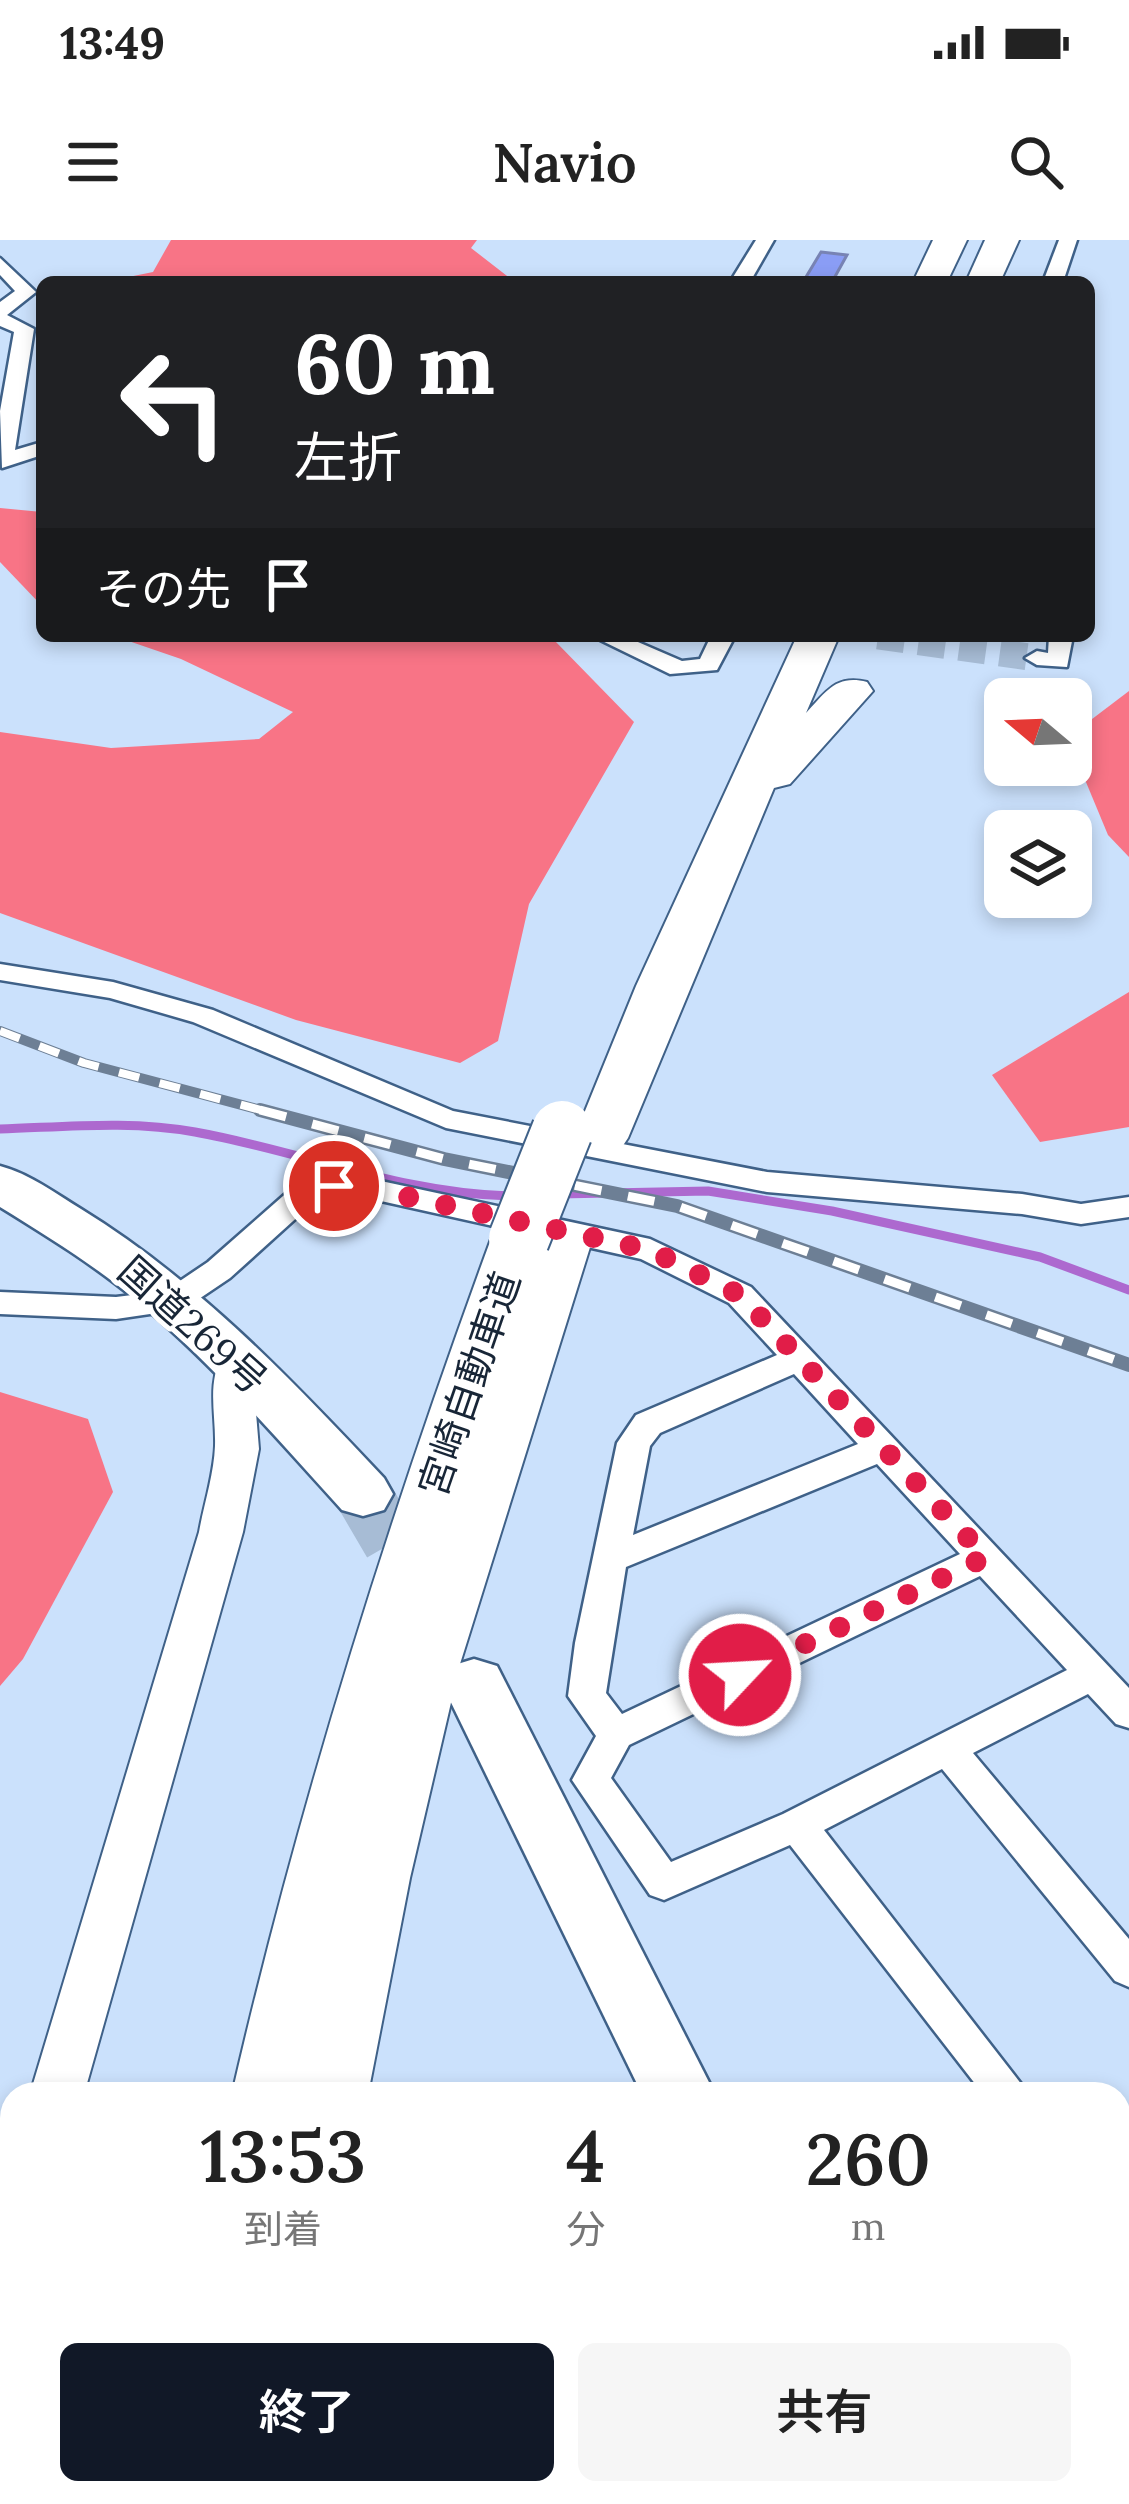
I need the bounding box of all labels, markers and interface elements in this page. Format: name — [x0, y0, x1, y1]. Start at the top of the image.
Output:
text: 13:49 — [60, 14, 165, 71]
text: Navio — [492, 128, 637, 197]
icon: menu — [60, 129, 126, 195]
icon: search — [1003, 129, 1069, 195]
text: 60 m — [294, 309, 495, 417]
icon: left — [96, 324, 252, 480]
text: 左折 — [294, 423, 402, 492]
icon: arrive — [255, 552, 321, 618]
text: その先 — [96, 560, 231, 617]
north arrow — [984, 678, 1092, 786]
map controls — [984, 678, 1092, 918]
button: layers — [984, 810, 1092, 918]
pin — [283, 1135, 385, 1237]
icon: arrive — [301, 1153, 367, 1219]
street label: 国道269号 — [108, 1245, 278, 1405]
street label: 宮崎自動車道 — [407, 1265, 531, 1503]
position arrow — [677, 1612, 803, 1738]
text: 13:53 — [200, 2110, 366, 2202]
text: 4 — [566, 2110, 605, 2202]
text: 260 — [805, 2113, 931, 2205]
text: m — [851, 2201, 886, 2251]
text: 到着 — [244, 2204, 322, 2254]
text: 分 — [566, 2204, 605, 2254]
button: 終了 — [60, 2343, 554, 2481]
button: 共有 — [578, 2343, 1071, 2481]

